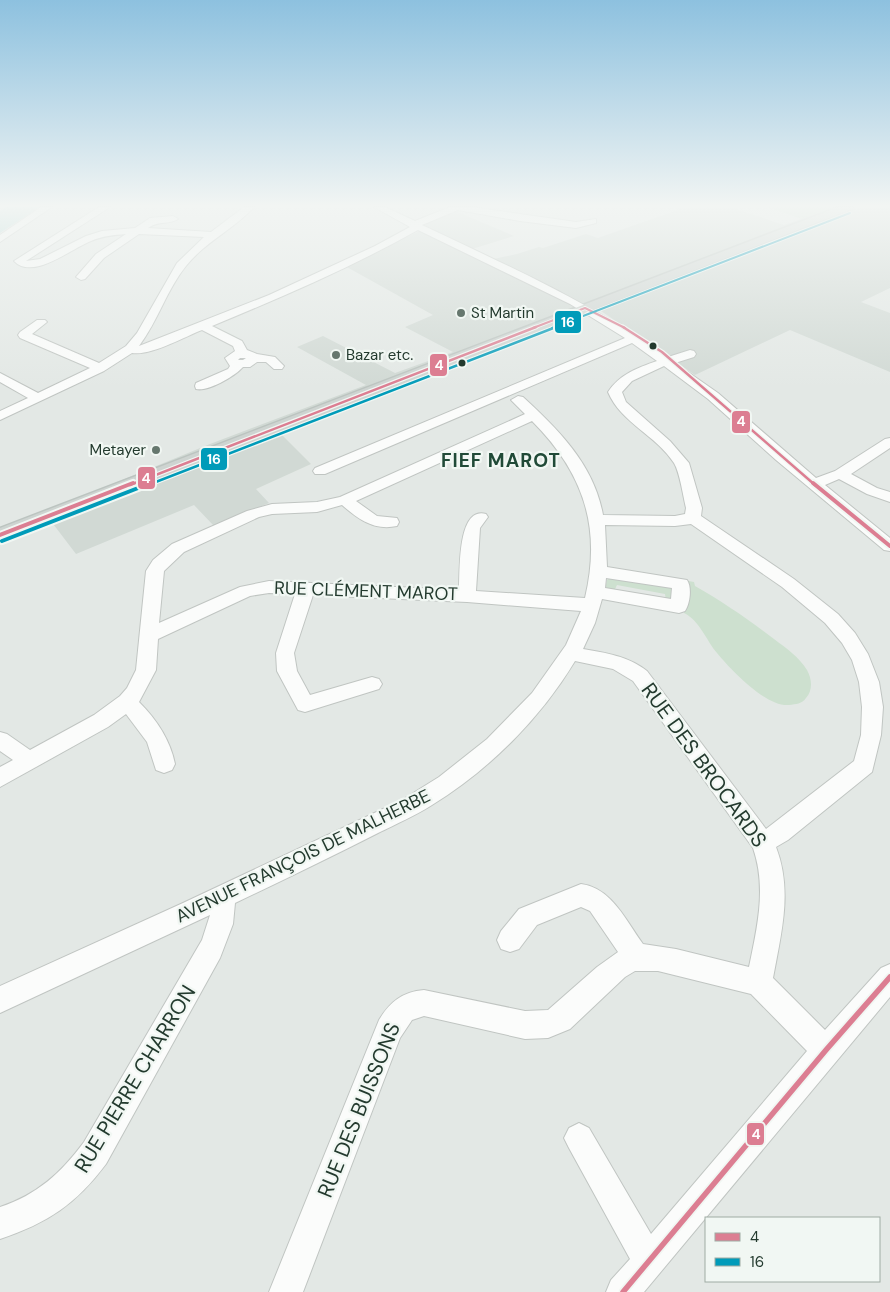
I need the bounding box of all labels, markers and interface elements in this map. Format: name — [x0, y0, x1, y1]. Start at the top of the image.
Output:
place label: St Martin — [471, 303, 534, 323]
marker: St Martin — [455, 307, 467, 319]
line badge: 16 — [554, 310, 582, 334]
text: 16 — [561, 313, 575, 331]
unlabelled marker — [648, 341, 658, 351]
place label: Bazar etc. — [346, 345, 413, 365]
marker: Bazar etc. — [330, 349, 342, 361]
line badge: 4 — [429, 353, 448, 377]
text: 4 — [434, 356, 444, 374]
unlabelled marker — [457, 358, 467, 368]
line badge: 4 — [731, 410, 751, 434]
text: 4 — [736, 412, 746, 430]
place label: Metayer — [90, 440, 146, 460]
marker: Metayer — [150, 444, 162, 456]
line badge: 16 — [200, 447, 228, 471]
district label: FIEF MAROT — [441, 448, 561, 473]
text: 16 — [207, 450, 221, 468]
line badge: 4 — [137, 466, 156, 490]
text: 4 — [141, 469, 151, 487]
street label: RUE CLÉMENT MAROT — [274, 576, 458, 606]
street label: RUE DES BROCARDS — [635, 677, 773, 853]
street label: AVENUE FRANÇOIS DE MALHERBE — [172, 784, 434, 928]
street label: RUE PIERRE CHARRON — [68, 980, 202, 1178]
street label: RUE DES BUISSONS — [311, 1018, 407, 1202]
line badge: 4 — [746, 1122, 765, 1146]
text: 4 — [751, 1125, 761, 1143]
legend — [705, 1217, 880, 1282]
text: 4 — [750, 1227, 759, 1247]
text: 16 — [750, 1252, 764, 1272]

